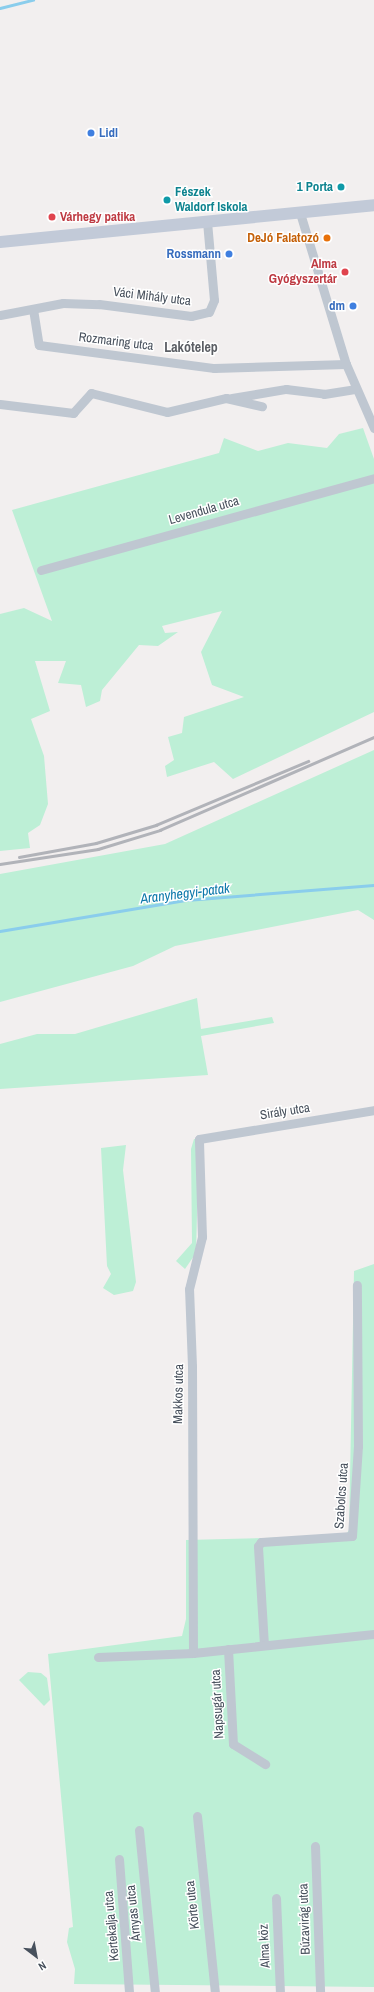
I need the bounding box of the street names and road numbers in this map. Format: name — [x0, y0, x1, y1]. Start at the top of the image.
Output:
street label: Váci Mihály utca — [112, 285, 192, 309]
street label: Rozmaring utca — [78, 330, 154, 354]
street label: Levendula utca — [167, 494, 241, 528]
street label: Sirály utca — [259, 1100, 311, 1124]
street label: Makkos utca — [171, 1364, 187, 1424]
street label: Szabolcs utca — [332, 1462, 352, 1530]
street label: Napsugár utca — [208, 1669, 228, 1739]
street label: Körte utca — [183, 1880, 203, 1930]
street label: Búzavirág utca — [296, 1883, 314, 1955]
street label: Árnyas utca — [123, 1884, 145, 1942]
street label: Kertekalja utca — [101, 1890, 123, 1962]
street label: Alma köz — [256, 1924, 274, 1968]

